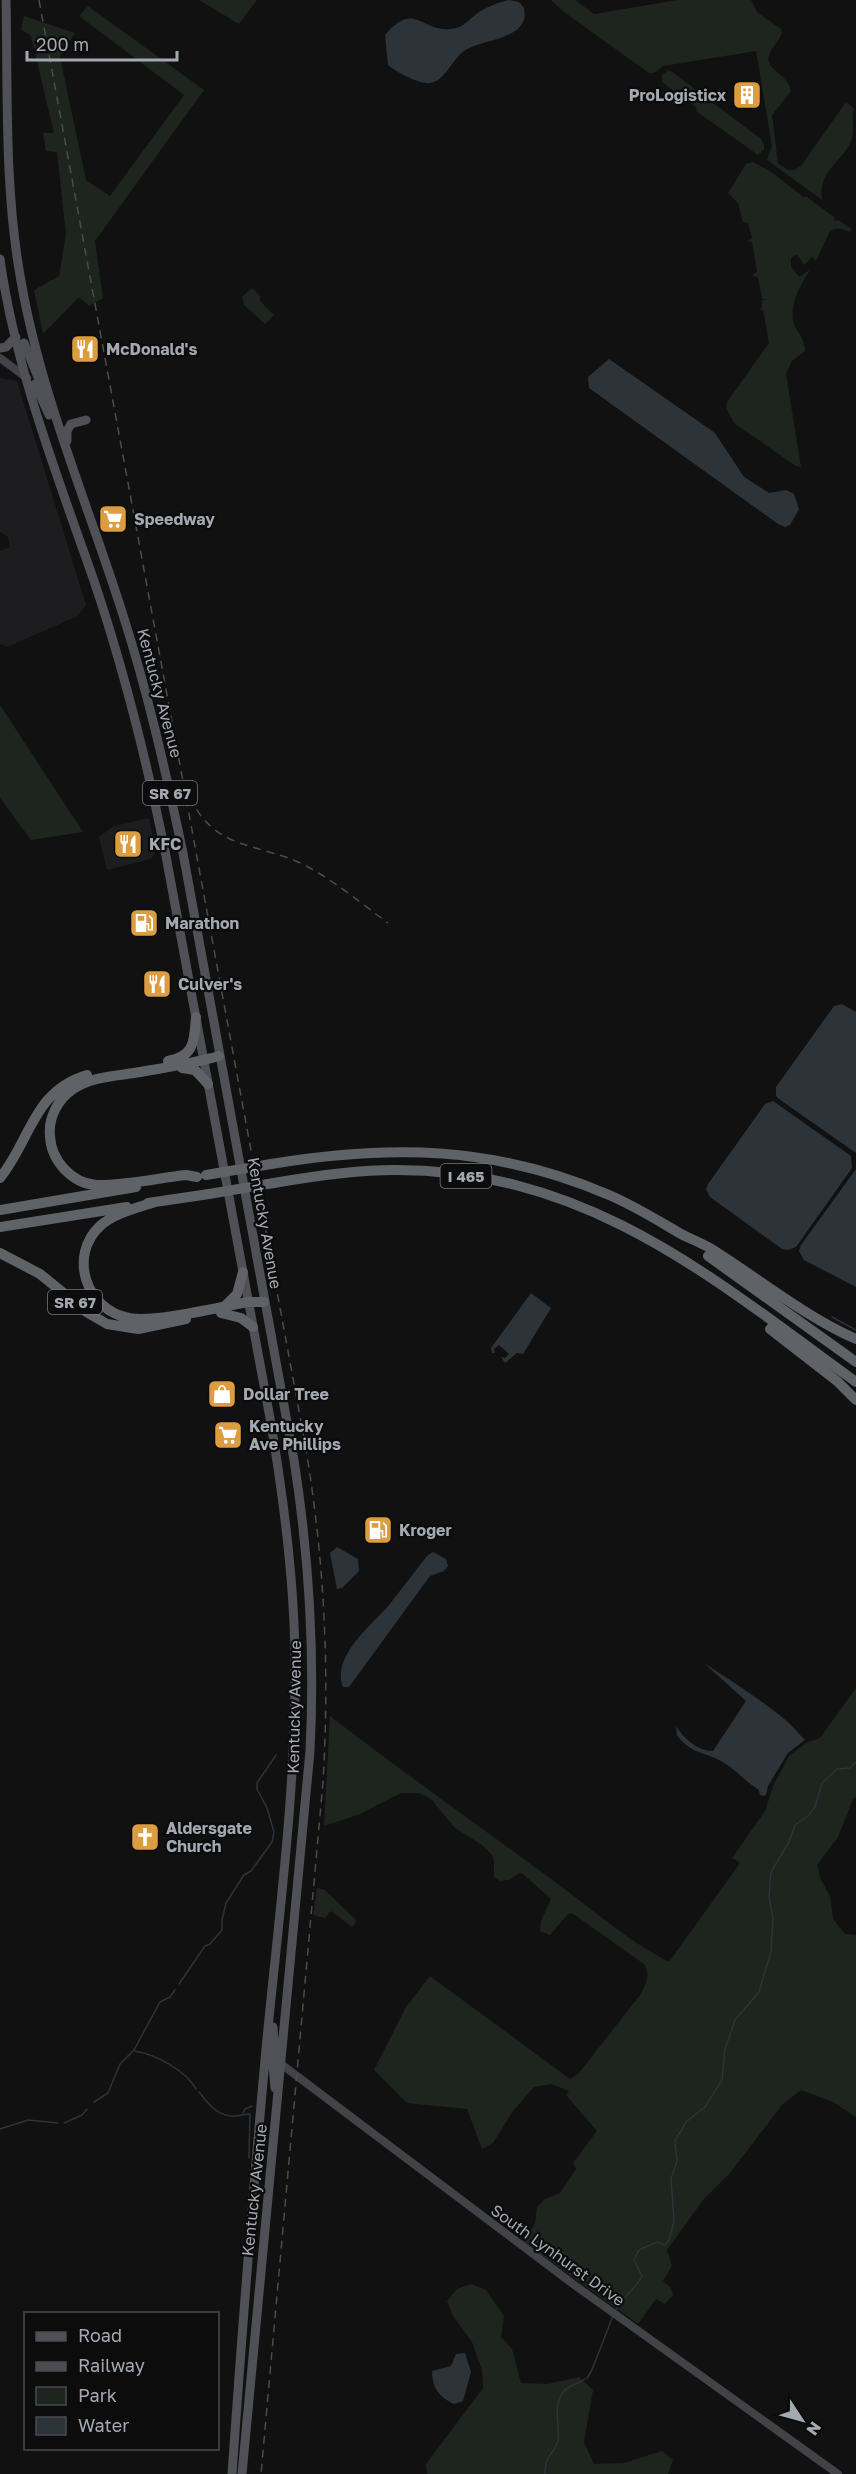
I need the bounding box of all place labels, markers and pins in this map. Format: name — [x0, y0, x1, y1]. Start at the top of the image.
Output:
building icon: ProLogisticx — [731, 79, 763, 111]
place label: ProLogisticx — [629, 85, 727, 105]
restaurant icon: McDonald's — [69, 333, 101, 365]
place label: McDonald's — [106, 339, 197, 359]
supermarket icon: Speedway — [97, 503, 129, 535]
place label: Speedway — [134, 509, 215, 529]
restaurant icon: KFC — [112, 828, 144, 860]
place label: KFC — [149, 834, 181, 854]
fuel station icon: Marathon — [128, 907, 160, 939]
place label: Marathon — [165, 913, 239, 933]
restaurant icon: Culver's — [141, 968, 173, 1000]
place label: Culver's — [178, 974, 242, 994]
shop icon: Dollar Tree — [206, 1378, 238, 1410]
place label: Dollar Tree — [243, 1384, 329, 1404]
place label: Kentucky Ave Phillips — [249, 1416, 341, 1454]
supermarket icon: Kentucky Ave Phillips — [212, 1419, 244, 1451]
fuel station icon: Kroger — [362, 1514, 394, 1546]
place label: Kroger — [399, 1520, 452, 1540]
place label: Aldersgate Church — [166, 1818, 252, 1856]
church icon: Aldersgate Church — [129, 1821, 161, 1853]

